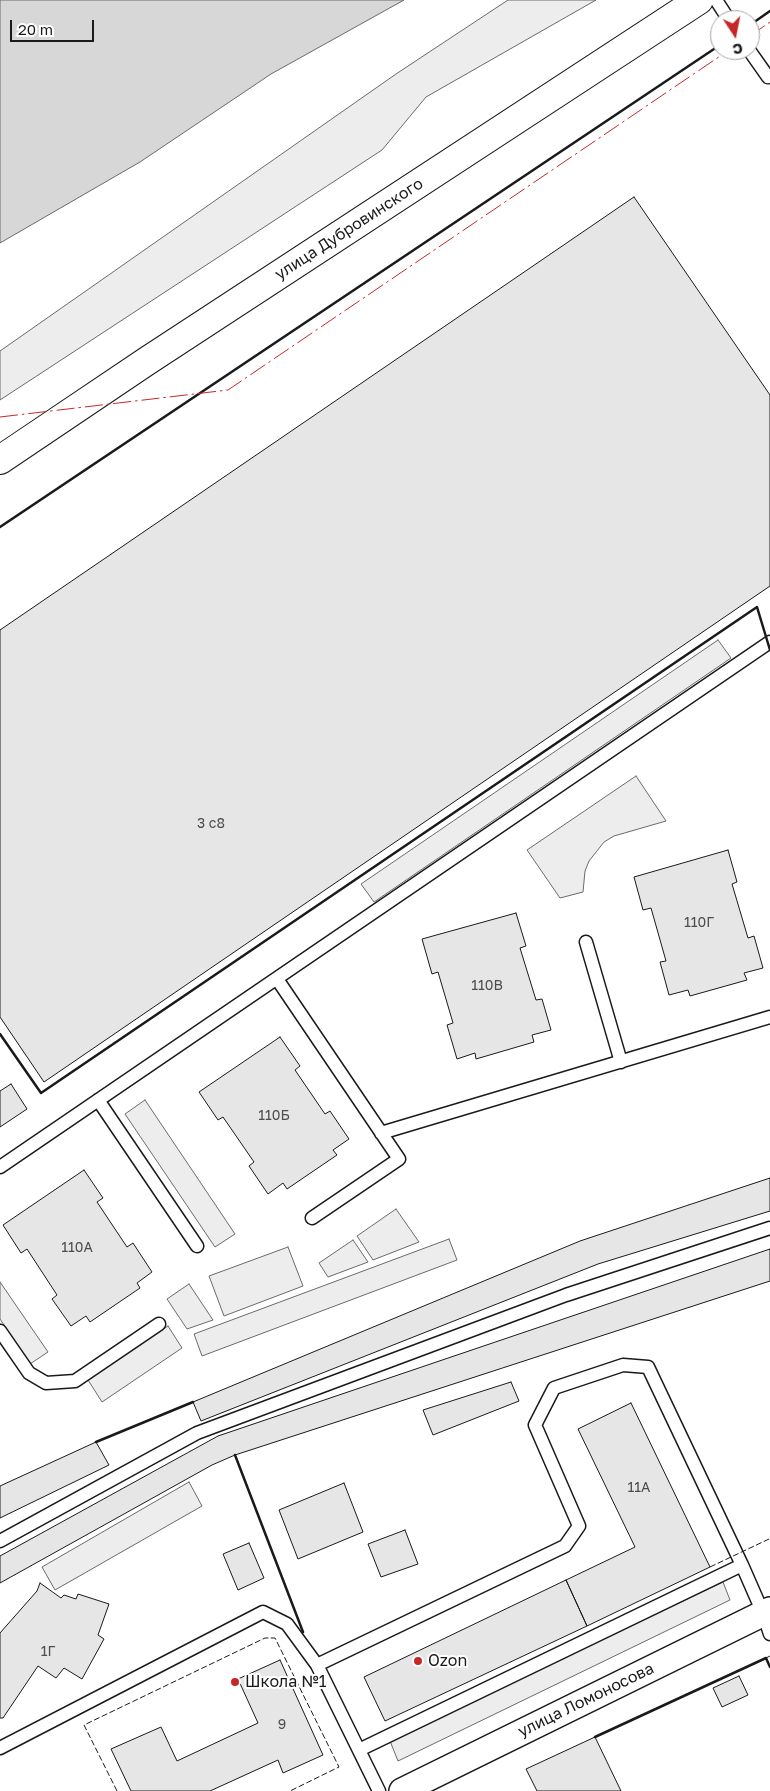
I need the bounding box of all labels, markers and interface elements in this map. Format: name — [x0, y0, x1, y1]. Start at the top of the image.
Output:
scale bar — [12, 10, 96, 42]
north arrow — [710, 10, 760, 60]
text: 20 m — [18, 20, 53, 38]
text: С — [731, 40, 744, 59]
street label: улица Дубровинского — [271, 174, 427, 284]
house number: 3 с8 — [197, 816, 225, 832]
house number: 110Г — [684, 915, 714, 931]
house number: 110В — [471, 978, 503, 994]
house number: 110Б — [258, 1108, 290, 1124]
house number: 110А — [61, 1240, 93, 1256]
house number: 11А — [628, 1480, 650, 1496]
house number: 1Г — [41, 1644, 55, 1660]
place label: Ozon — [428, 1651, 467, 1671]
marker: Ozon — [412, 1655, 424, 1667]
street label: улица Ломоносова — [515, 1659, 657, 1741]
place label: Школа №1 — [245, 1672, 327, 1692]
marker: Школа №1 — [229, 1676, 241, 1688]
house number: 9 — [278, 1717, 286, 1733]

